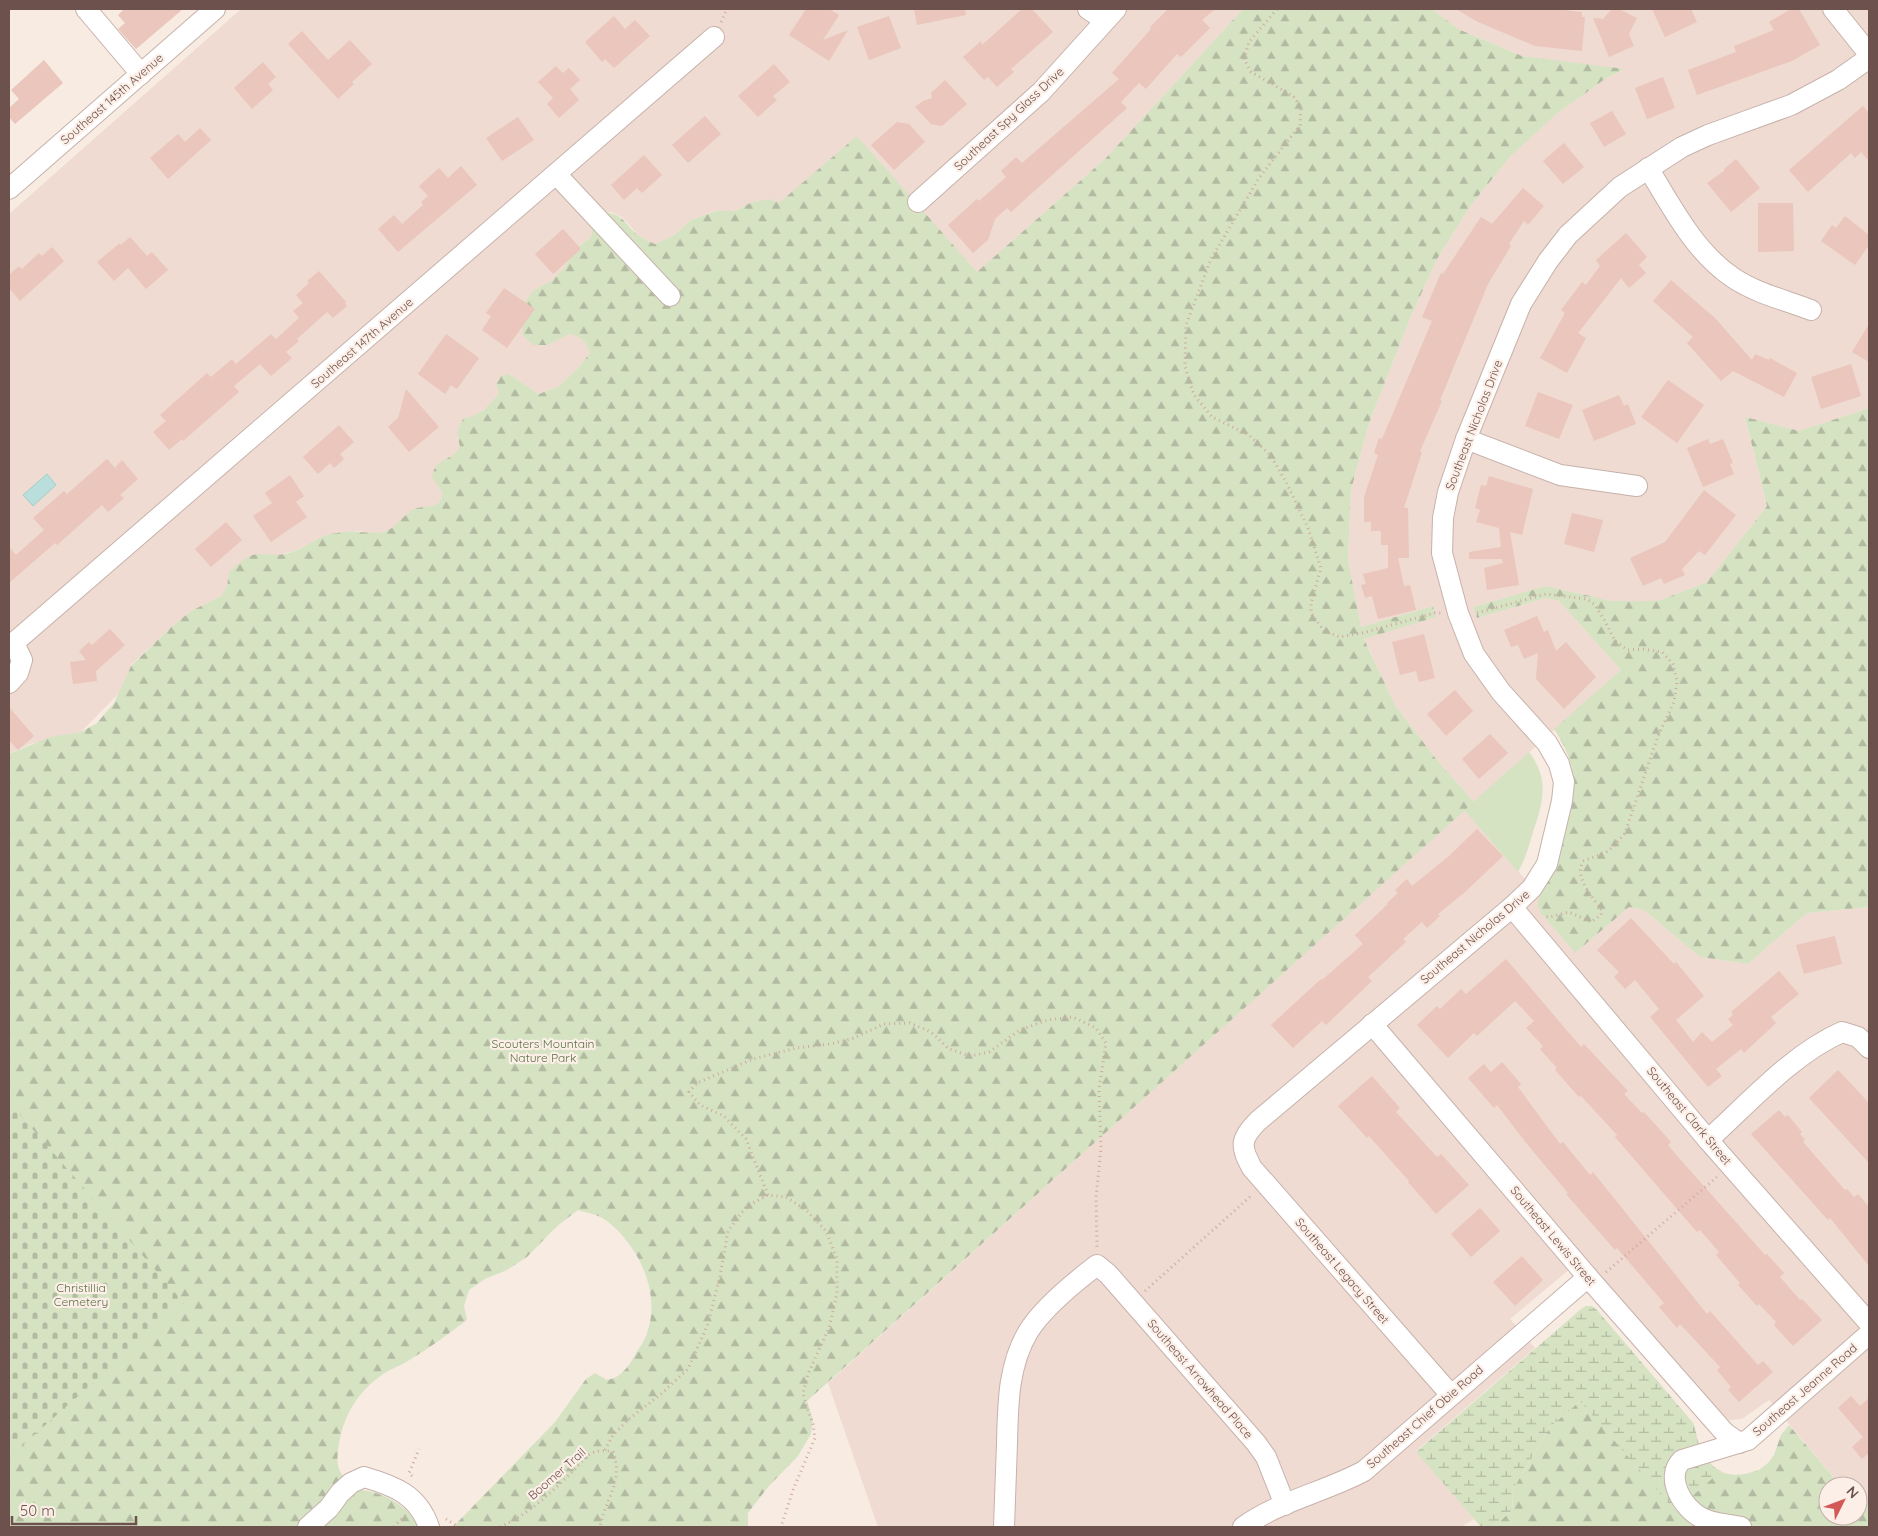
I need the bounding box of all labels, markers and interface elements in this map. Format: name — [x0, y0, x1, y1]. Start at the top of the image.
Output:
street label: Southeast 145th Avenue — [57, 50, 166, 147]
street label: Southeast Spy Glass Drive — [951, 64, 1067, 173]
street label: Southeast 147th Avenue — [308, 294, 416, 391]
street label: Southeast Nicholas Drive — [1442, 357, 1505, 492]
street label: Southeast Nicholas Drive — [1417, 886, 1533, 987]
park label: Scouters Mountain Nature Park — [491, 1036, 595, 1065]
street label: Southeast Clark Street — [1644, 1063, 1735, 1168]
street label: Southeast Lewis Street — [1507, 1183, 1599, 1288]
street label: Southeast Legacy Street — [1292, 1215, 1393, 1327]
park label: Christillia Cemetery — [54, 1280, 108, 1309]
street label: Southeast Arrowhead Place — [1144, 1316, 1257, 1442]
street label: Southeast Jeanne Road — [1749, 1340, 1860, 1439]
street label: Southeast Chief Obie Road — [1363, 1362, 1486, 1471]
street label: Boomer Trail — [525, 1444, 589, 1503]
north arrow — [1818, 1476, 1868, 1526]
text: N — [1843, 1482, 1863, 1502]
scale bar — [12, 1494, 136, 1526]
text: 50 m — [20, 1501, 55, 1520]

